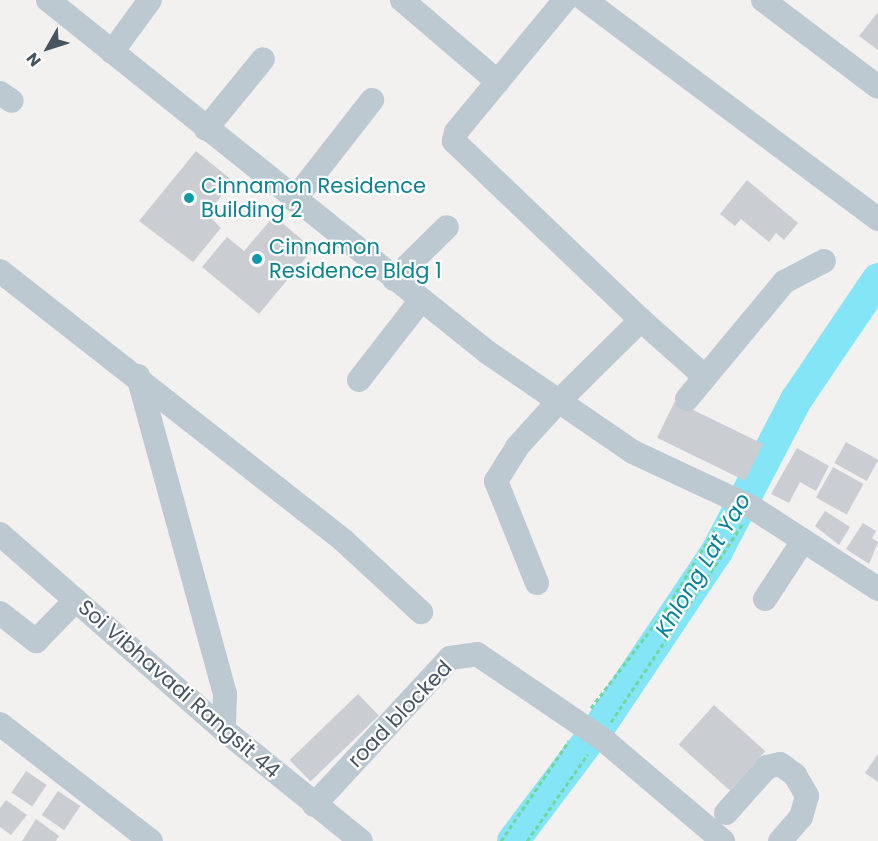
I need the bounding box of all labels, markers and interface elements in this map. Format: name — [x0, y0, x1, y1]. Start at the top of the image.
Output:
north arrow — [18, 18, 78, 78]
text: N — [21, 48, 46, 72]
place label: Cinnamon Residence Building 2 — [201, 173, 426, 223]
marker: Cinnamon Residence Building 2 — [182, 191, 196, 205]
place label: Cinnamon Residence Bldg 1 — [269, 234, 442, 284]
marker: Cinnamon Residence Bldg 1 — [250, 252, 264, 266]
water label: Khlong Lat Yao — [650, 488, 756, 642]
street label: Soi Vibhavadi Rangsit 44 — [73, 595, 285, 783]
street label: road blocked — [343, 655, 457, 773]

